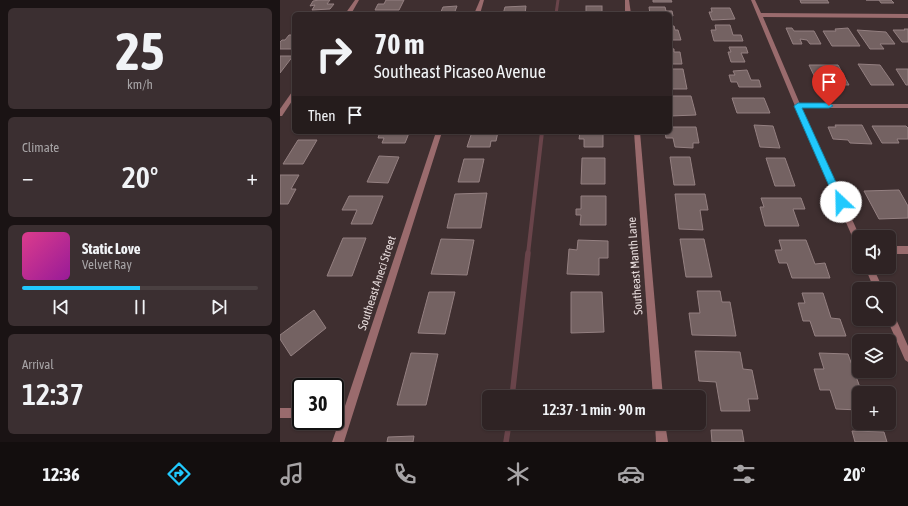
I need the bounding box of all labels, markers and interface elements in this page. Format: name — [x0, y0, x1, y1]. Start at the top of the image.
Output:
text: 25 — [116, 21, 164, 81]
icon: right — [308, 28, 360, 80]
text: 70 m — [374, 28, 424, 60]
text: Southeast Picaseo Avenue — [374, 61, 546, 82]
pin — [812, 65, 846, 106]
icon: arrive — [818, 71, 840, 93]
text: km/h — [127, 77, 153, 92]
icon: arrive — [344, 104, 366, 126]
text: Then — [308, 107, 336, 124]
text: Climate — [22, 140, 59, 155]
text: 20° — [122, 160, 158, 194]
text: − — [22, 164, 33, 190]
text: + — [247, 164, 258, 190]
position arrow — [820, 181, 862, 223]
street label: Southeast Manth Lane — [625, 217, 645, 315]
map controls — [852, 230, 896, 430]
button: sound — [852, 230, 896, 274]
street label: Southeast Aneci Street — [355, 234, 399, 332]
text: Static Love — [82, 240, 141, 257]
text: Velvet Ray — [82, 257, 132, 272]
button: search — [852, 282, 896, 326]
icon: previous — [50, 296, 72, 318]
icon: pause — [129, 296, 151, 318]
icon: next — [208, 296, 230, 318]
button: layers — [852, 334, 896, 378]
text: Arrival — [22, 357, 54, 372]
text: 12:37 — [22, 377, 84, 411]
speed limit sign: 30 — [292, 378, 344, 430]
button: + — [852, 386, 896, 430]
text: 12:37 · 1 min · 90 m — [542, 401, 646, 418]
icon: directions — [165, 460, 193, 488]
icon: music — [278, 460, 306, 488]
icon: phone — [391, 460, 419, 488]
icon: climate — [504, 460, 532, 488]
icon: car — [617, 460, 645, 488]
icon: filters — [730, 460, 758, 488]
text: 12:36 — [43, 464, 80, 485]
text: 20° — [843, 464, 865, 485]

